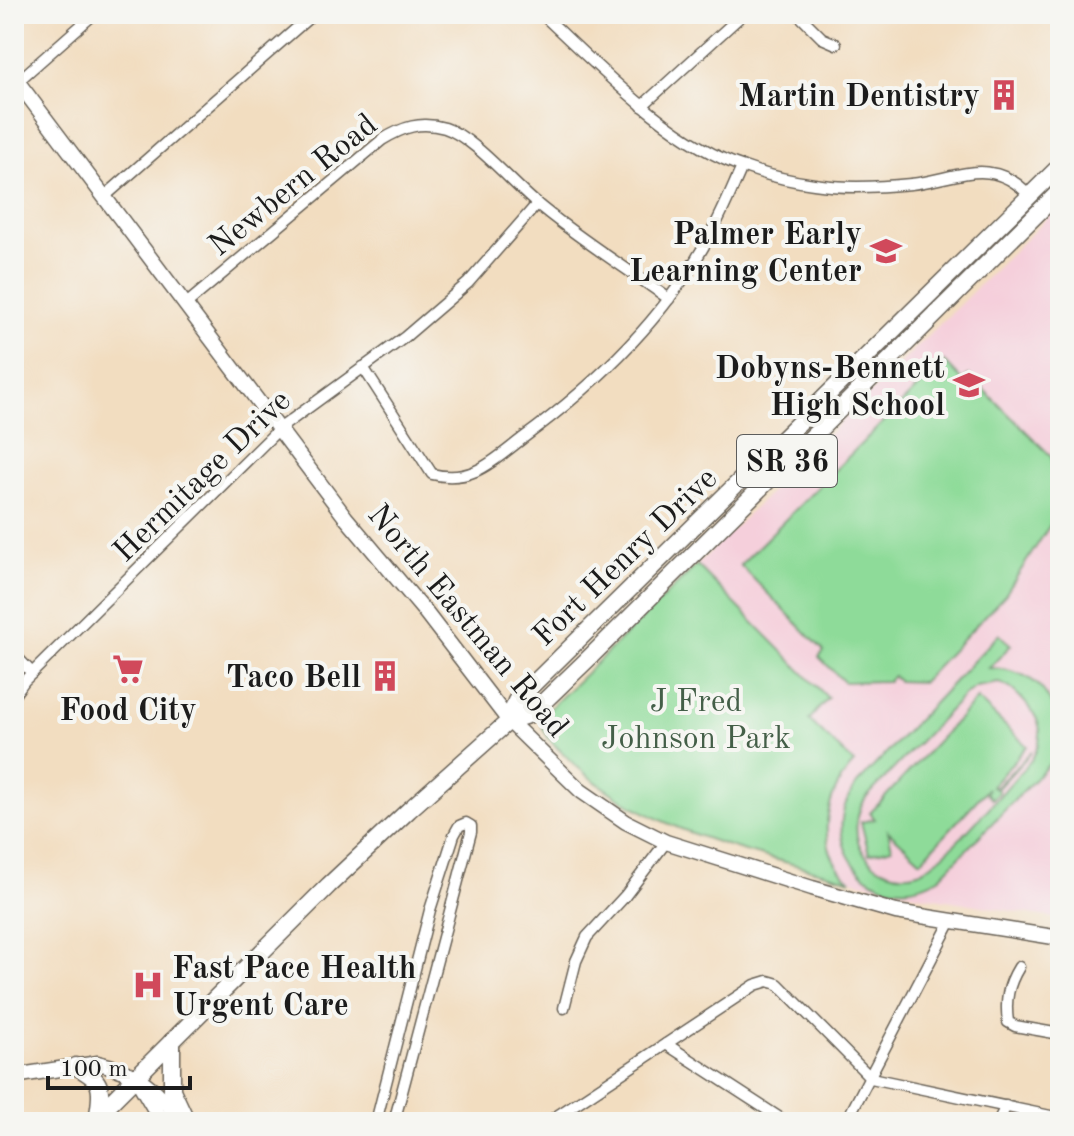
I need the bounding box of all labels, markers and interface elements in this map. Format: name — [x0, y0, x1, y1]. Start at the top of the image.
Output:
building icon: Martin Dentistry — [987, 78, 1021, 112]
place label: Martin Dentistry — [738, 82, 980, 114]
street label: Newbern Road — [204, 109, 384, 264]
place label: Palmer Early Learning Center — [629, 220, 862, 289]
school or university icon: Palmer Early Learning Center — [869, 234, 903, 268]
place label: Dobyns-Bennett High School — [715, 354, 945, 423]
school or university icon: Dobyns-Bennett High School — [952, 368, 986, 402]
street label: Hermitage Drive — [109, 385, 298, 569]
road number: SR 36 — [737, 435, 837, 487]
street label: Fort Henry Drive — [528, 463, 724, 654]
street label: North Eastman Road — [360, 499, 573, 744]
supermarket icon: Food City — [111, 652, 145, 686]
building icon: Taco Bell — [368, 659, 402, 693]
place label: Taco Bell — [226, 663, 361, 695]
park label: J Fred Johnson Park — [601, 687, 791, 756]
place label: Food City — [59, 696, 197, 728]
place label: Fast Pace Health Urgent Care — [172, 954, 417, 1023]
hospital icon: Fast Pace Health Urgent Care — [131, 968, 165, 1002]
scale bar — [48, 1040, 190, 1090]
text: 100 m — [60, 1058, 128, 1082]

